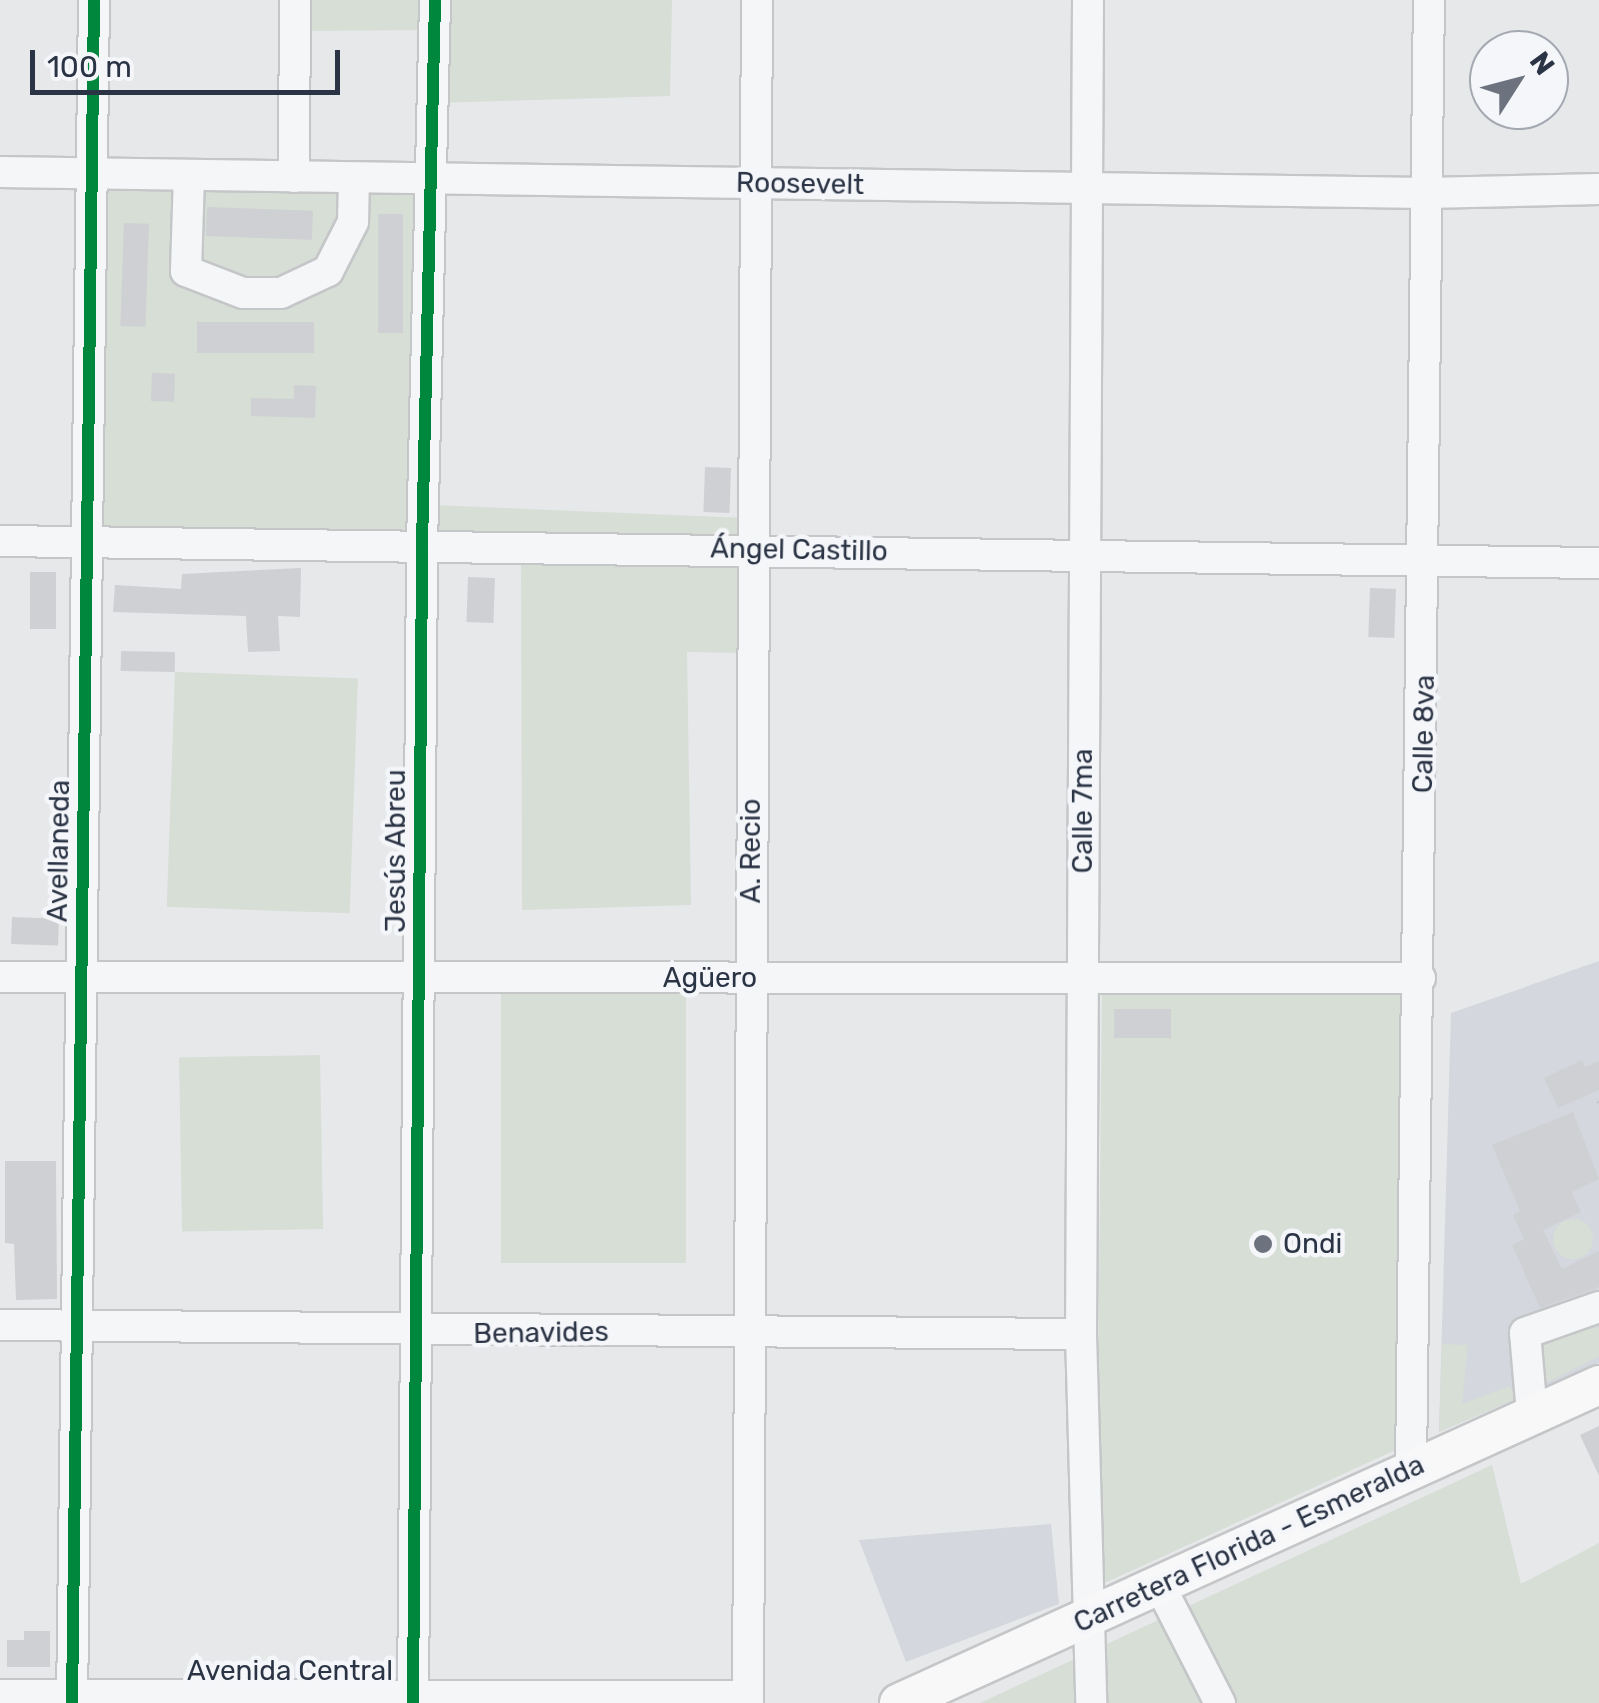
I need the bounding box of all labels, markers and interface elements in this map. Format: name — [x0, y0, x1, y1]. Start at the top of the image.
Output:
scale bar — [35, 30, 345, 92]
north arrow — [1469, 30, 1569, 130]
text: N — [1523, 45, 1561, 81]
text: 100 m — [47, 49, 132, 85]
street label: Roosevelt — [736, 166, 864, 202]
street label: Ángel Castillo — [710, 532, 888, 568]
street label: Calle 8va — [1406, 674, 1442, 794]
street label: Calle 7ma — [1066, 749, 1100, 873]
street label: Jesús Abreu — [379, 769, 413, 933]
street label: Avellaneda — [41, 780, 77, 922]
street label: A. Recio — [734, 799, 768, 903]
street label: Agüero — [663, 961, 757, 995]
place label: Ondi — [1283, 1227, 1342, 1261]
marker: Ondi — [1252, 1233, 1274, 1255]
street label: Benavides — [473, 1315, 609, 1351]
street label: Carretera Florida - Esmeralda — [1068, 1448, 1430, 1640]
street label: Avenida Central — [187, 1654, 393, 1688]

